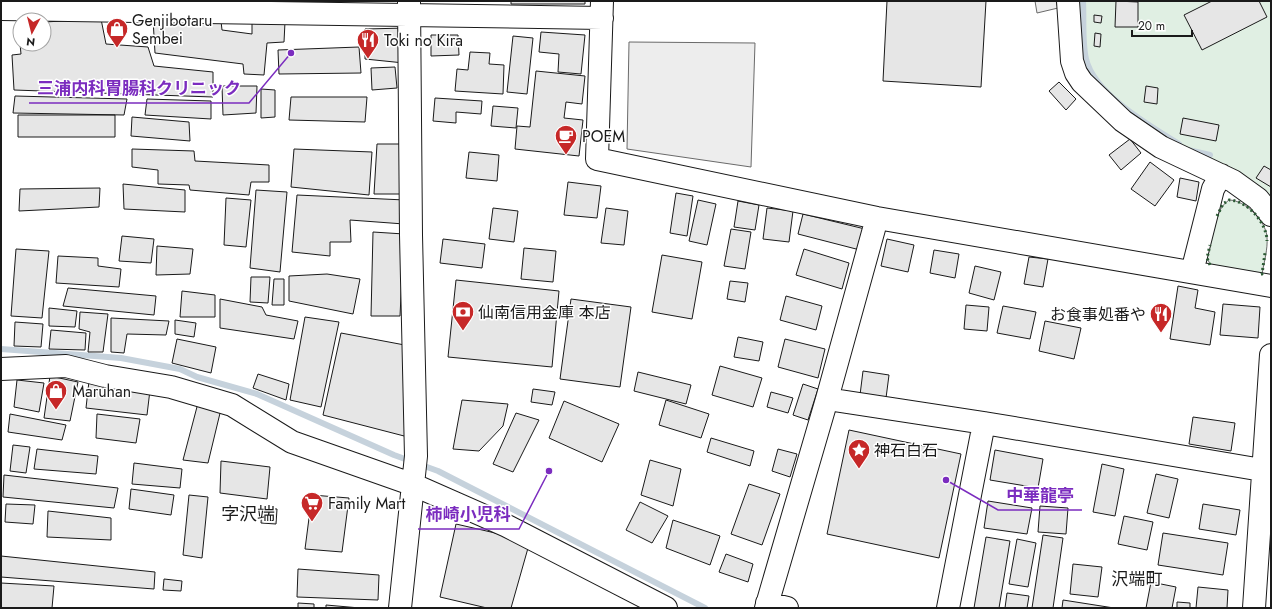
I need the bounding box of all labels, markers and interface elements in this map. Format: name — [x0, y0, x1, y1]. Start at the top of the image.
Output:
place label: Genjibotaru Sembei — [132, 9, 212, 50]
north arrow — [12, 12, 52, 52]
scale bar — [1132, 12, 1192, 38]
shop icon: Genjibotaru Sembei — [104, 16, 130, 49]
text: 20 m — [1138, 17, 1165, 35]
restaurant icon: Toki no Kira — [355, 27, 381, 60]
place label: Toki no Kira — [384, 29, 463, 52]
text: N — [25, 33, 36, 50]
callout: 三浦内科胃腸科クリニック — [29, 74, 249, 103]
text: 三浦内科胃腸科クリニック — [37, 76, 241, 100]
cafe icon: POEM — [553, 123, 579, 156]
place label: POEM — [582, 125, 625, 148]
bank icon: 仙南信用金庫 本店 — [450, 299, 476, 332]
place label: 仙南信用金庫 本店 — [478, 301, 611, 324]
restaurant icon: お食事処番や — [1148, 301, 1174, 334]
place label: お食事処番や — [1050, 303, 1146, 326]
shop icon: Maruhan — [43, 378, 69, 411]
place label: Maruhan — [72, 380, 131, 403]
place icon: 神石白石 — [846, 437, 872, 470]
place label: 神石白石 — [874, 439, 938, 462]
callout: 中華龍亭 — [998, 481, 1082, 510]
text: 中華龍亭 — [1006, 483, 1074, 507]
supermarket icon: Family Mart — [299, 490, 325, 523]
place label: Family Mart — [328, 492, 406, 515]
callout: 柿崎小児科 — [418, 500, 519, 529]
district label: 字沢端 — [221, 501, 275, 527]
text: 柿崎小児科 — [426, 502, 511, 526]
district label: 沢端町 — [1112, 567, 1163, 591]

